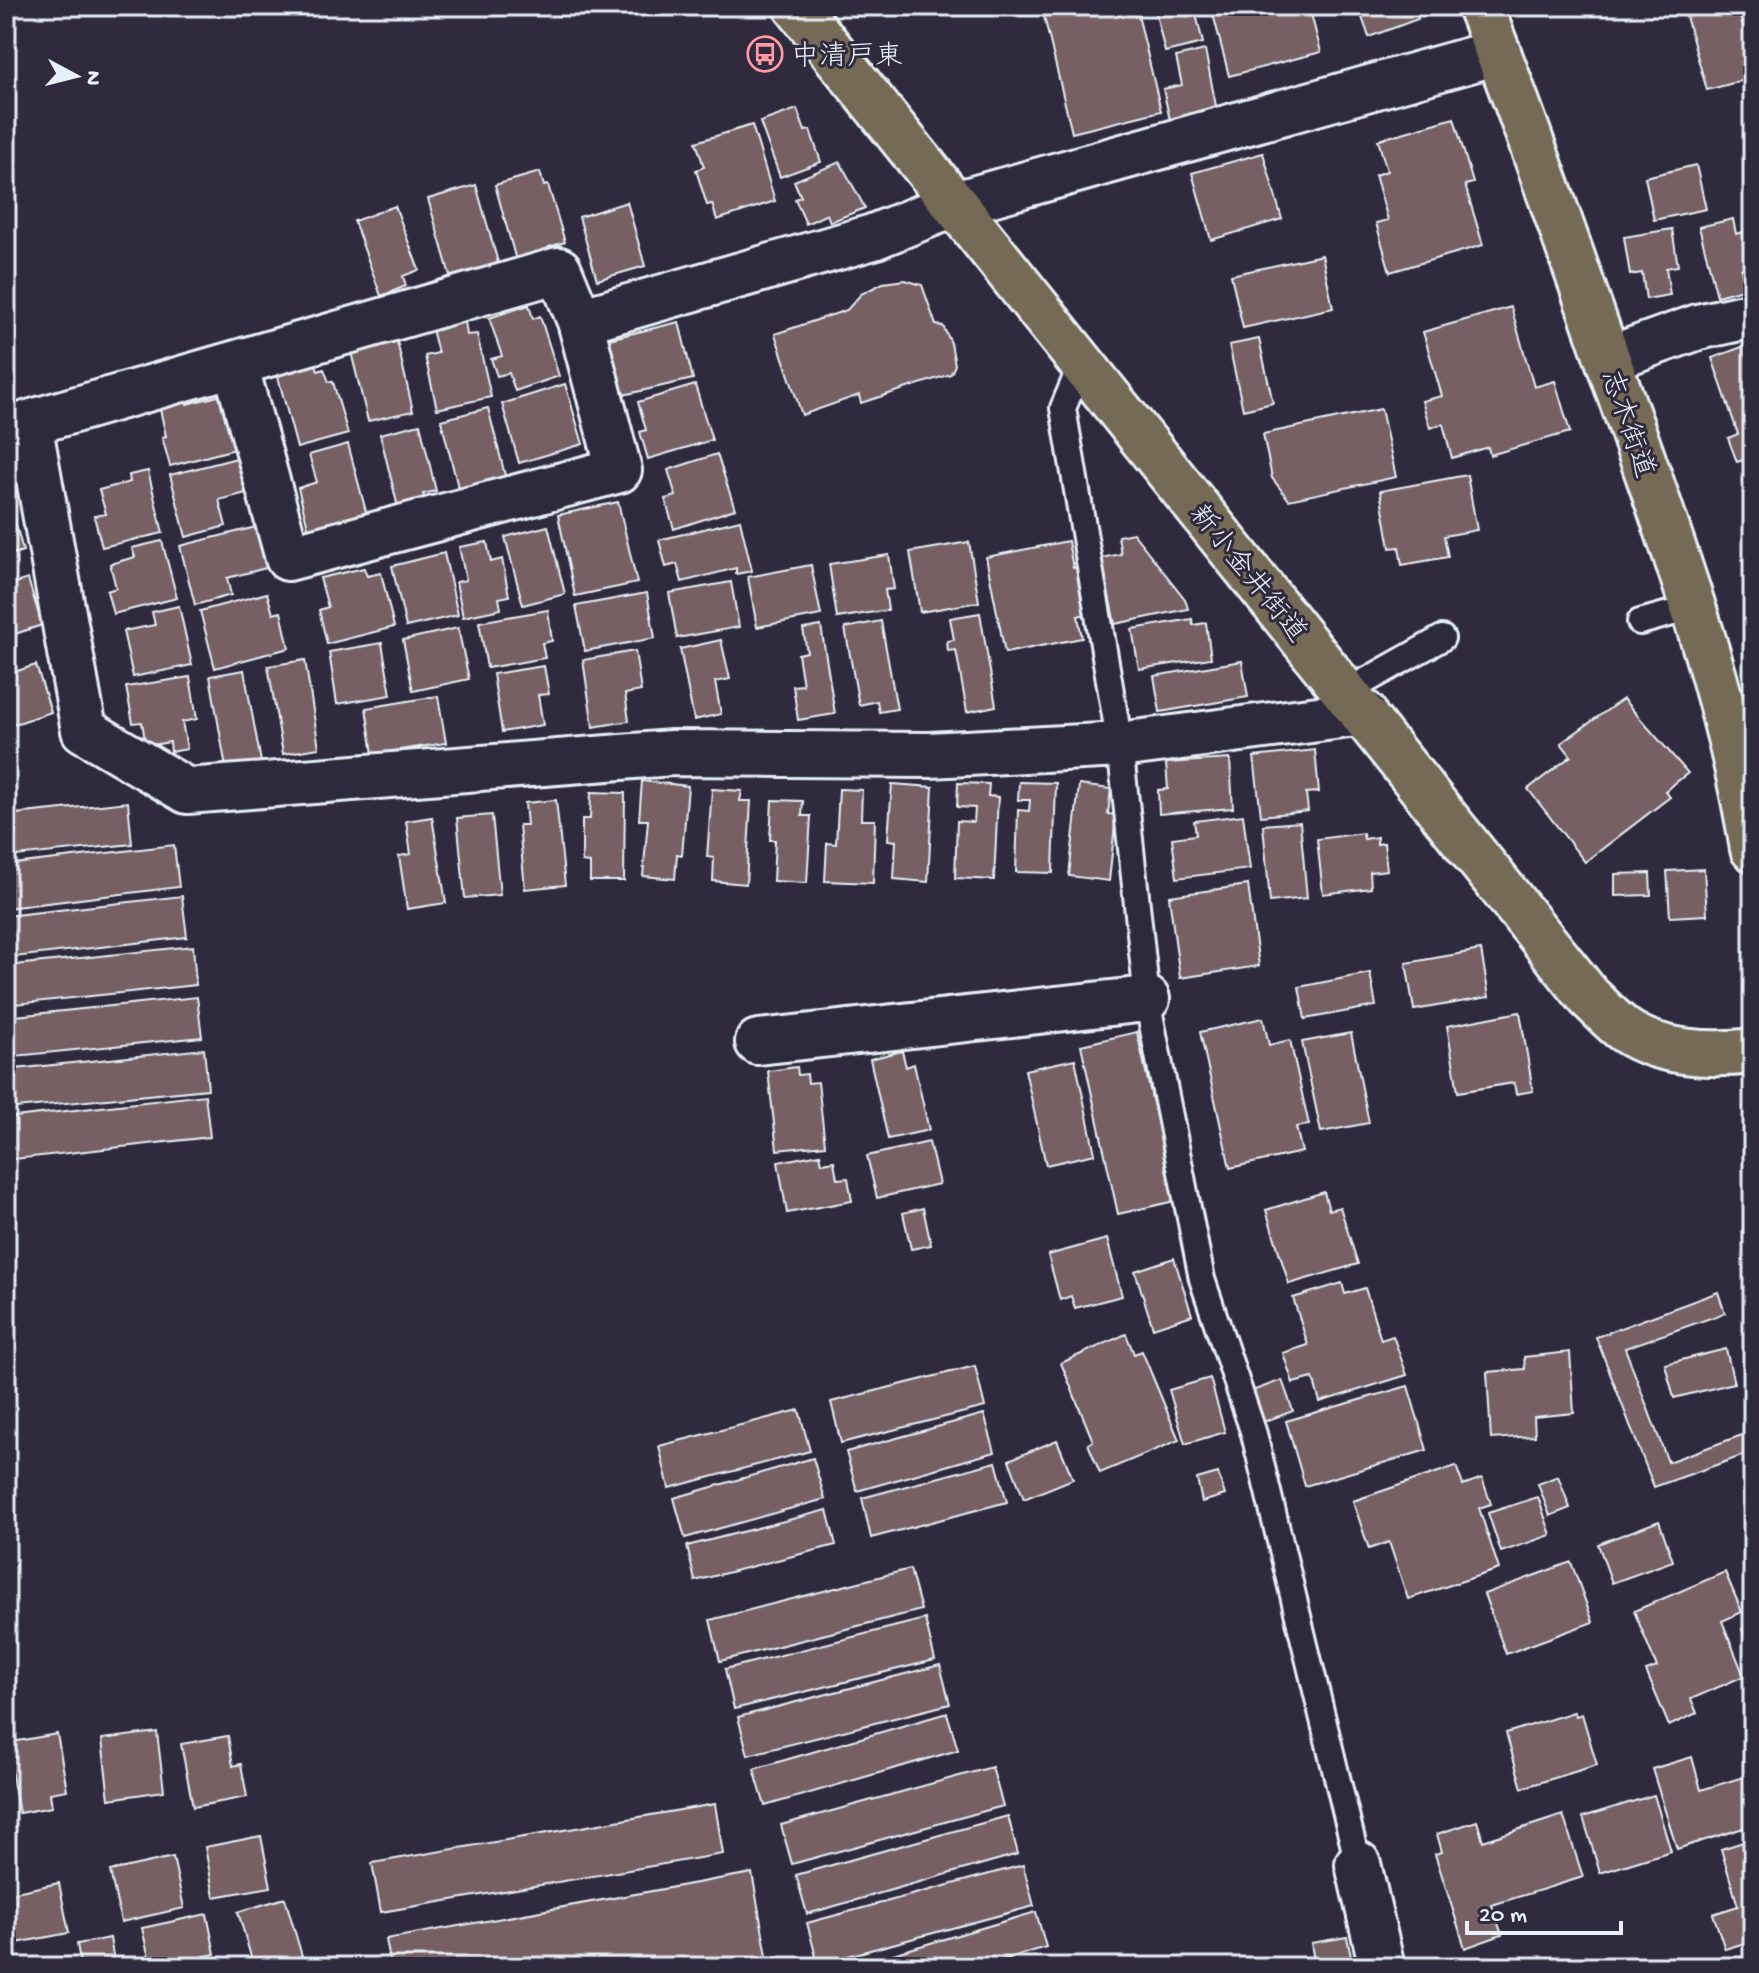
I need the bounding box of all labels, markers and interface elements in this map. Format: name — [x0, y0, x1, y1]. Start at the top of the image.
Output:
bus stop icon: 中清戸東 — [746, 35, 784, 73]
north arrow — [36, 36, 116, 116]
place label: 中清戸東 — [791, 41, 903, 75]
text: N — [78, 69, 106, 87]
street label: 志木街道 — [1592, 366, 1661, 483]
street label: 新小金井街道 — [1181, 499, 1313, 651]
scale bar — [1467, 1885, 1621, 1935]
text: 20 m — [1479, 1902, 1527, 1931]

